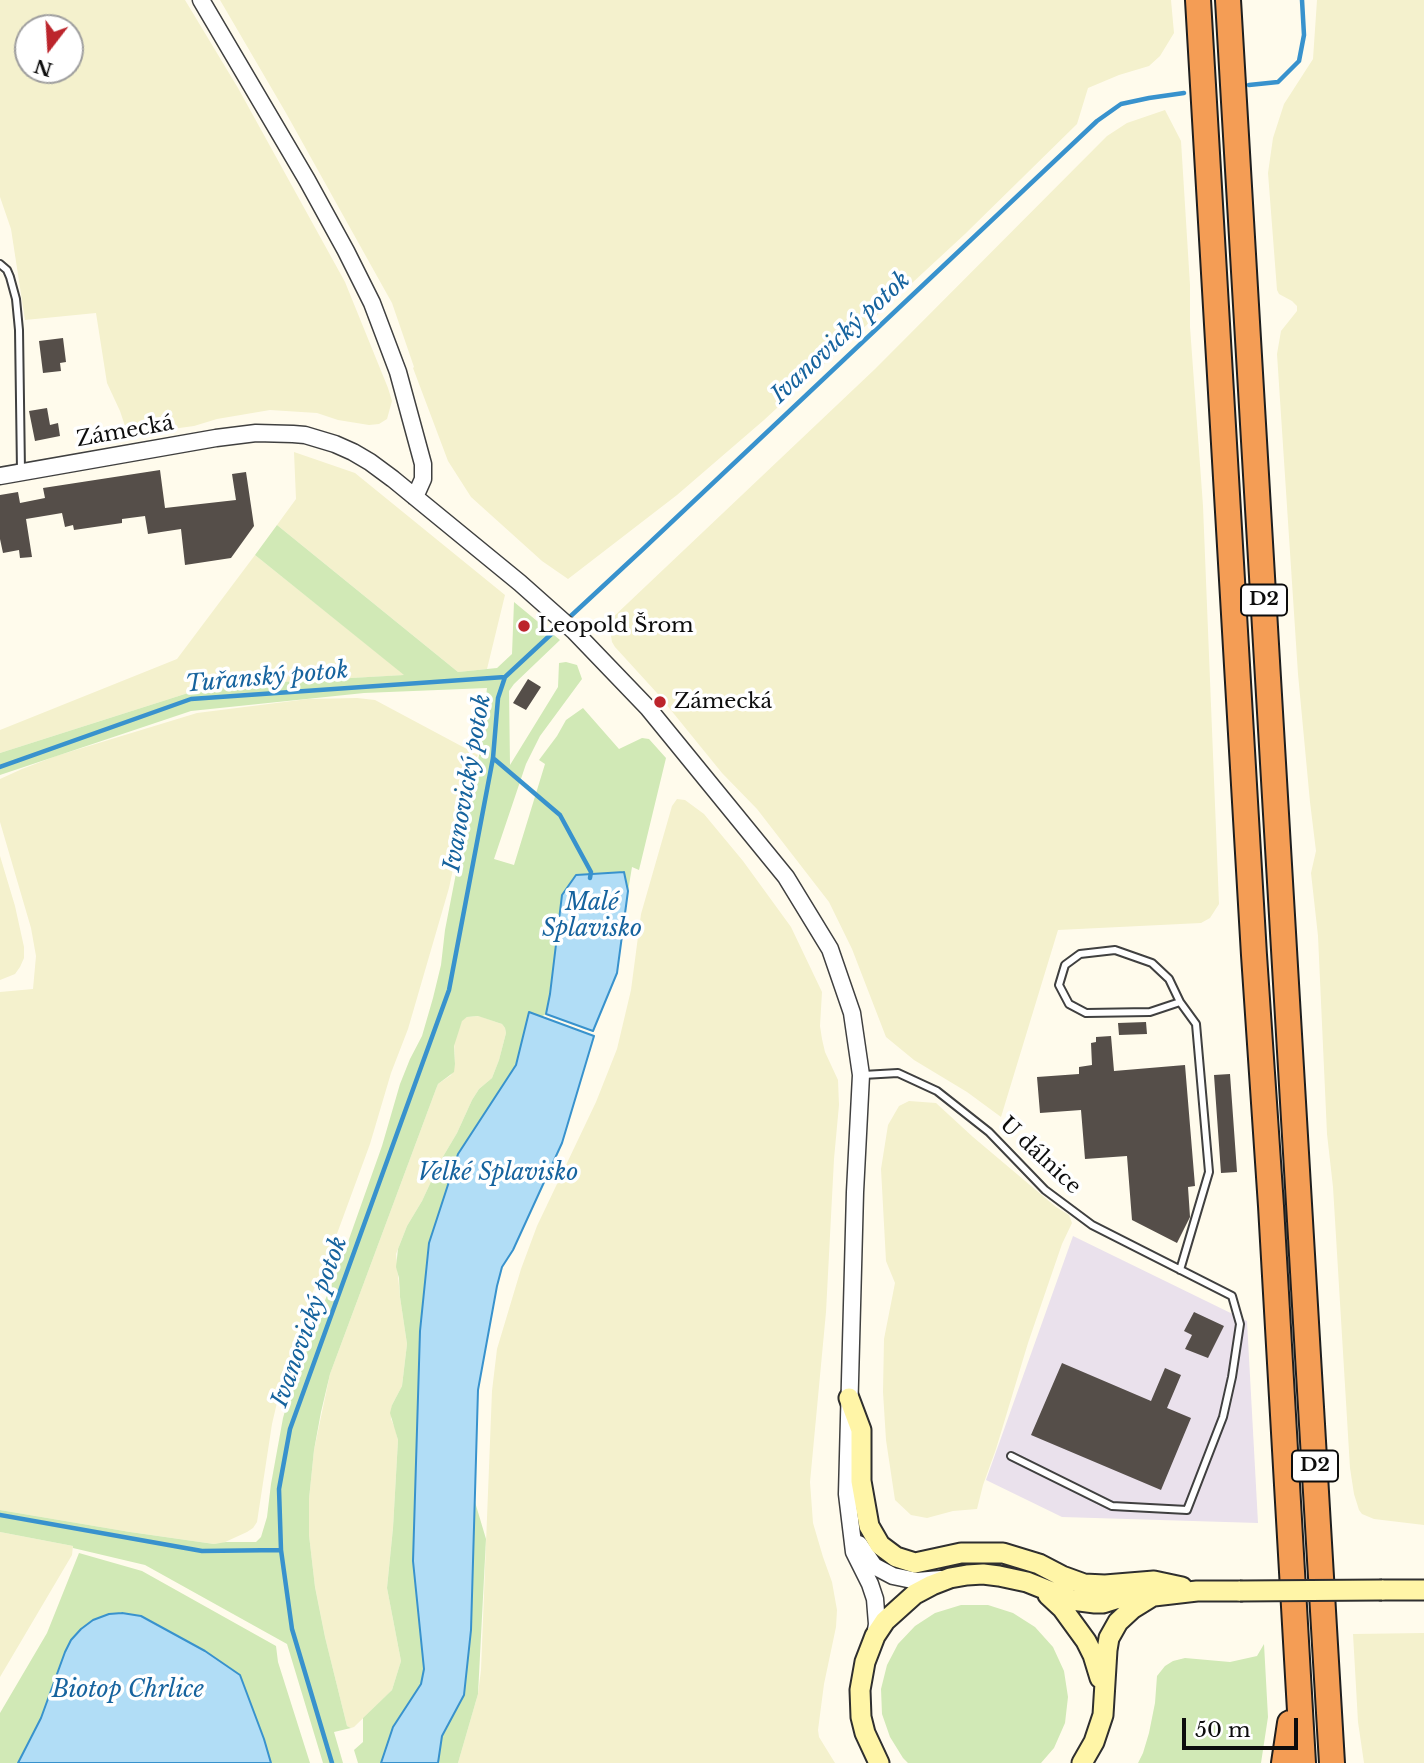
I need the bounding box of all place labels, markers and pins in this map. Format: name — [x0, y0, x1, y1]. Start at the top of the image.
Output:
place label: Leopold Šrom — [538, 613, 694, 639]
marker: Leopold Šrom — [516, 618, 532, 634]
place label: Zámecká — [674, 689, 772, 715]
marker: Zámecká — [652, 694, 668, 710]

